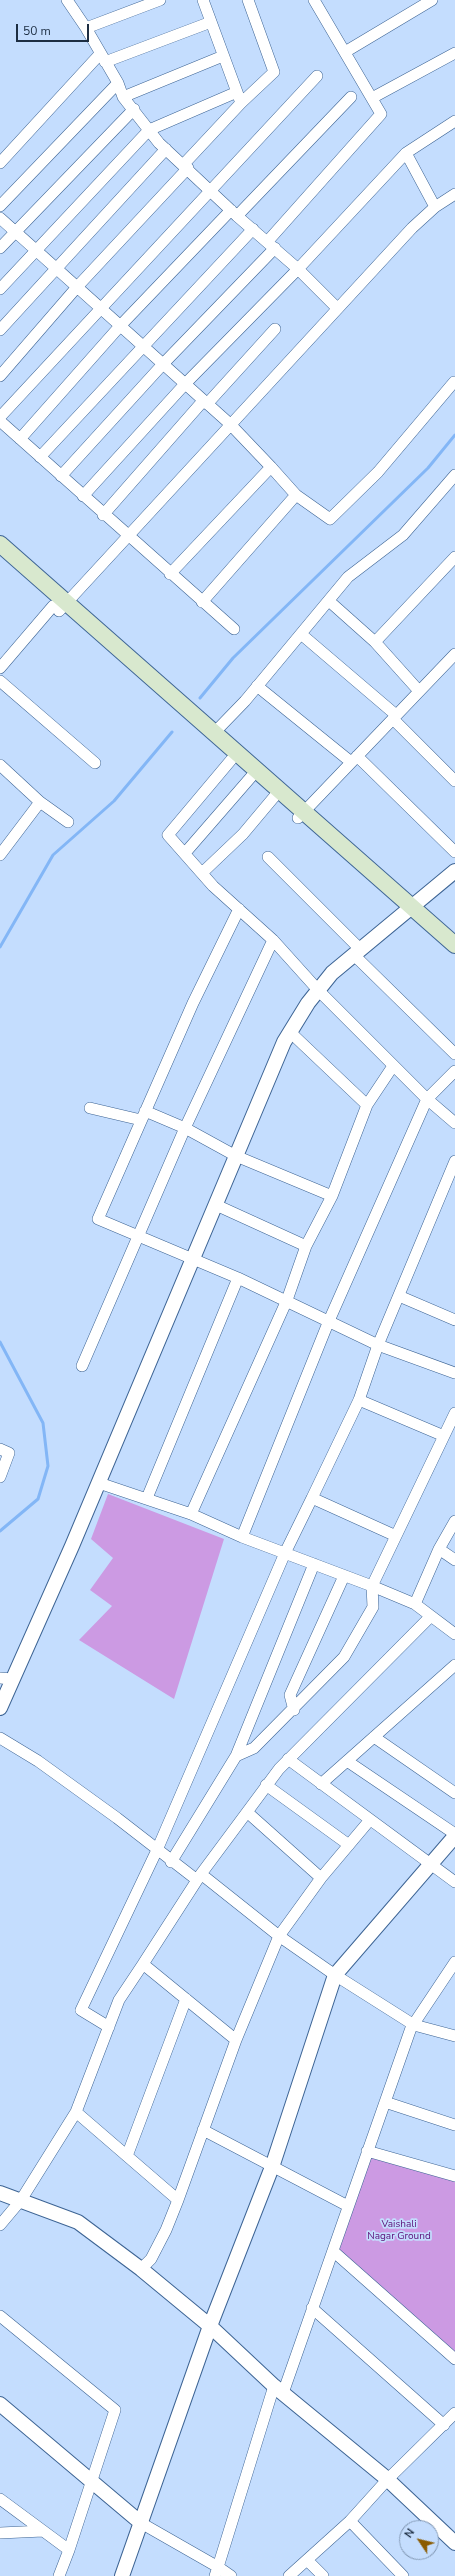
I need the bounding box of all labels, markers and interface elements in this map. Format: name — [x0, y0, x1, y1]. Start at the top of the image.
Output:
scale bar — [18, 16, 91, 42]
text: 50 m — [23, 23, 51, 39]
park label: Vaishali Nagar Ground — [367, 2219, 431, 2242]
north arrow — [399, 2520, 439, 2560]
text: N — [401, 2526, 418, 2541]

